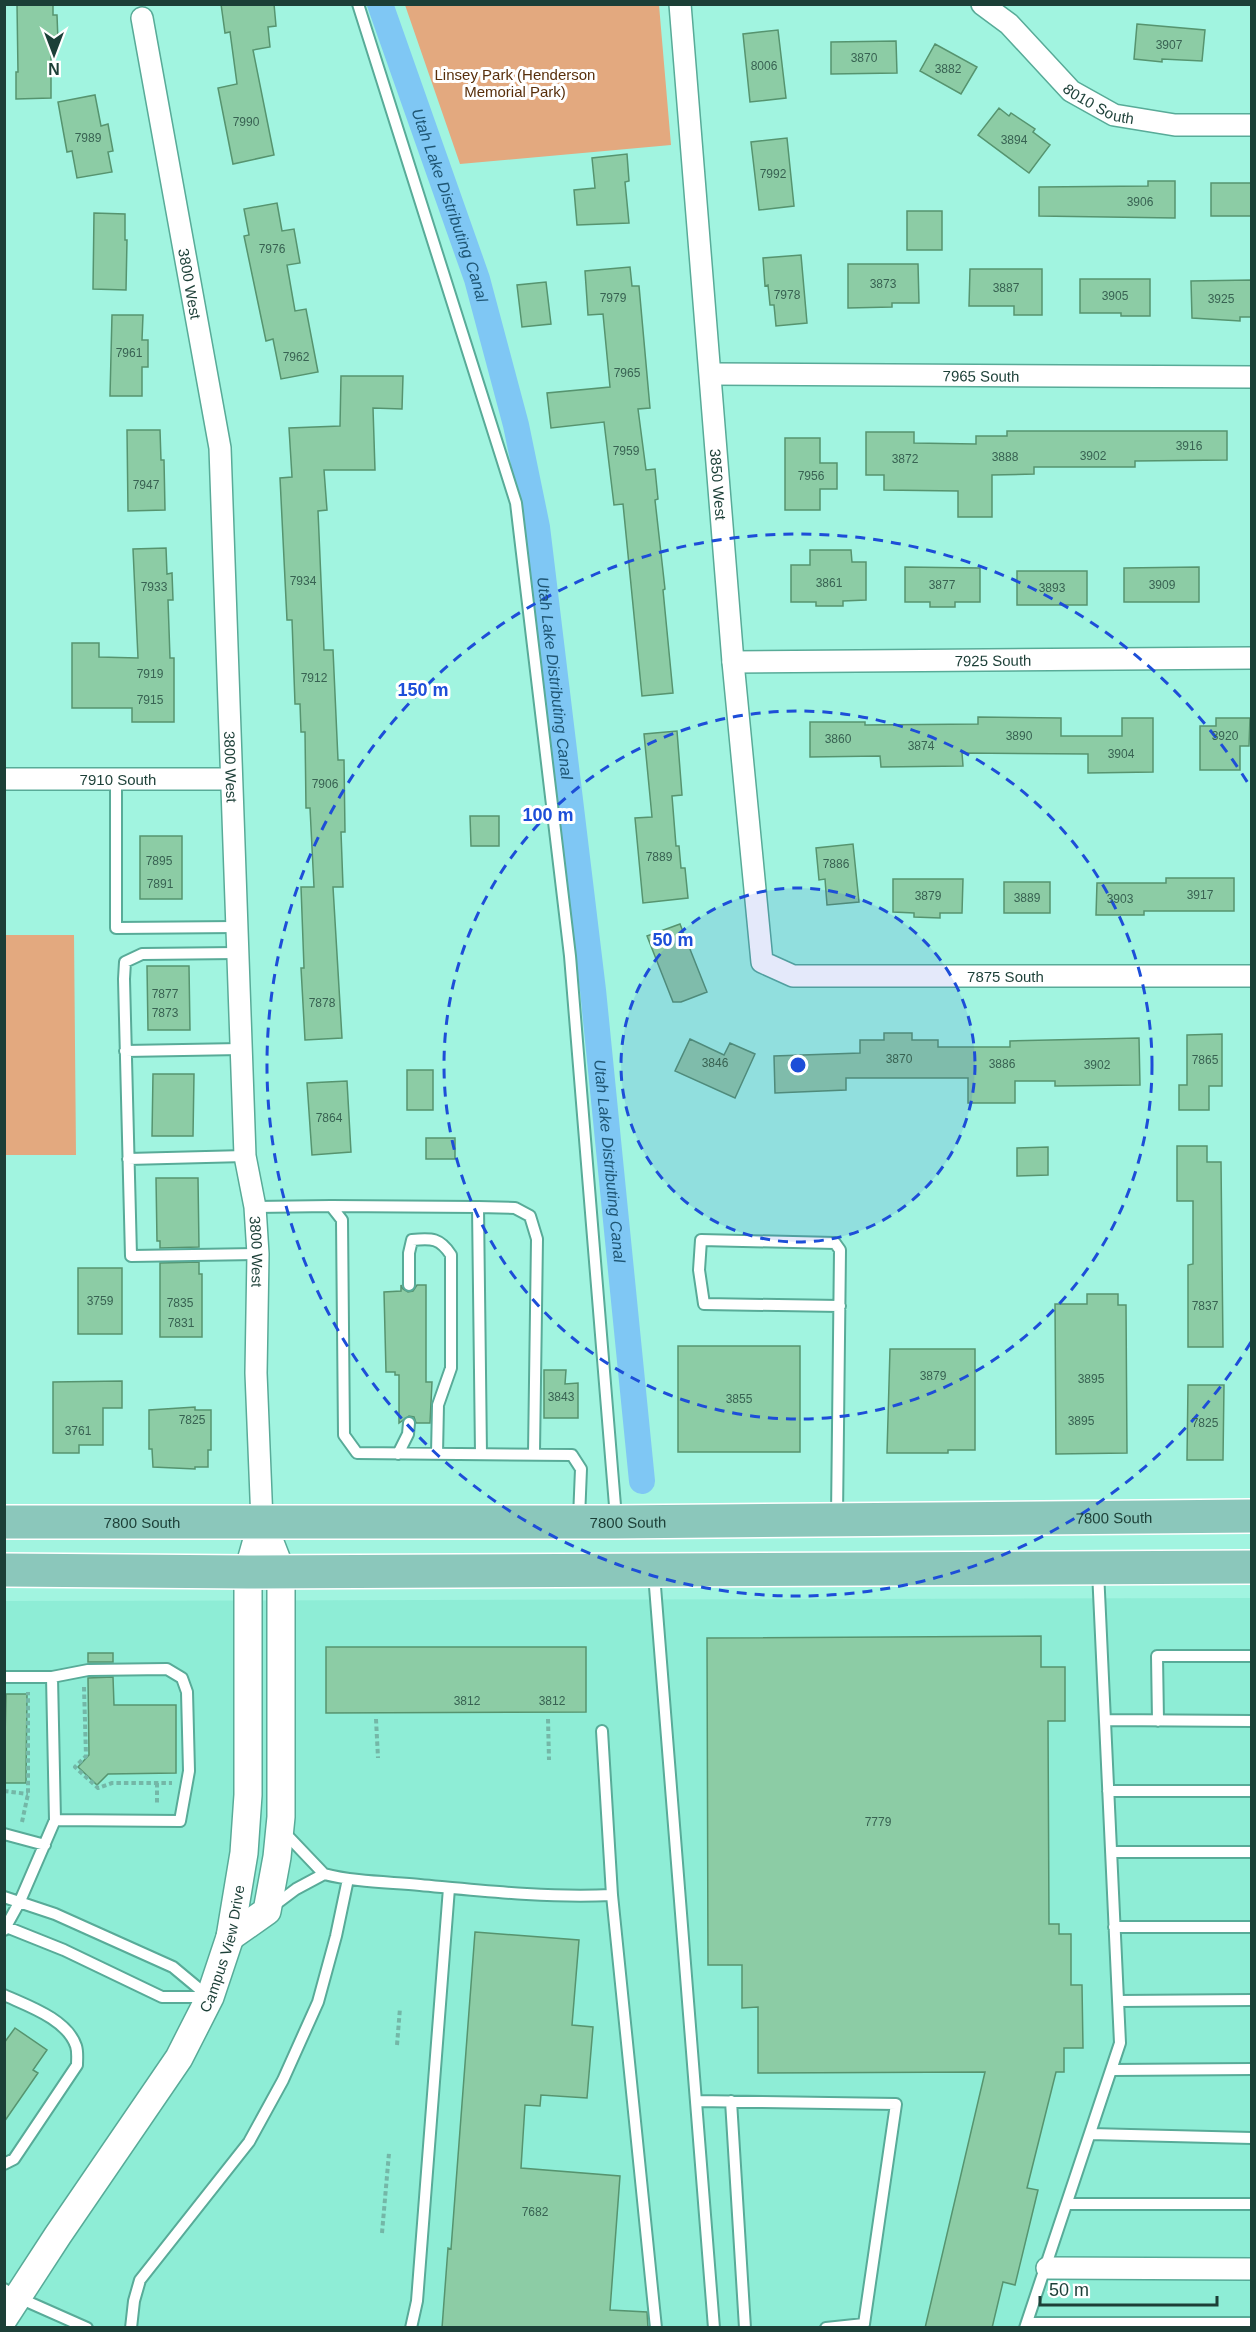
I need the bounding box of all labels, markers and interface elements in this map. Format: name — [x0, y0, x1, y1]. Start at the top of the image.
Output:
north arrow — [24, 24, 84, 84]
house number: 3907 — [1156, 38, 1183, 52]
house number: 3870 — [851, 51, 878, 65]
house number: 8006 — [751, 59, 778, 73]
text: N — [48, 60, 60, 77]
house number: 3882 — [935, 62, 962, 76]
park label: Linsey Park (Henderson Memorial Park) — [435, 66, 595, 100]
street label: 8010 South — [1060, 80, 1135, 127]
water label: Utah Lake Distributing Canal — [409, 106, 491, 304]
house number: 7990 — [233, 115, 260, 129]
house number: 7989 — [75, 131, 102, 145]
house number: 3894 — [1001, 133, 1028, 147]
house number: 7992 — [760, 167, 787, 181]
house number: 3906 — [1127, 195, 1154, 209]
house number: 7976 — [259, 242, 286, 256]
street label: 3800 West — [175, 247, 205, 321]
house number: 3873 — [870, 277, 897, 291]
house number: 3887 — [993, 281, 1020, 295]
house number: 7978 — [774, 288, 801, 302]
house number: 3905 — [1102, 289, 1129, 303]
house number: 7979 — [600, 291, 627, 305]
house number: 3925 — [1208, 292, 1235, 306]
house number: 7961 — [116, 346, 143, 360]
house number: 7962 — [283, 350, 310, 364]
house number: 7965 — [614, 366, 641, 380]
street label: 7965 South — [943, 367, 1019, 384]
house number: 3916 — [1176, 439, 1203, 453]
house number: 7959 — [613, 444, 640, 458]
street label: 3850 West — [707, 448, 730, 522]
house number: 3902 — [1080, 449, 1107, 463]
house number: 3888 — [992, 450, 1019, 464]
house number: 3872 — [892, 452, 919, 466]
house number: 7956 — [798, 469, 825, 483]
house number: 7947 — [133, 478, 160, 492]
house number: 7934 — [290, 574, 317, 588]
water label: Utah Lake Distributing Canal — [535, 576, 576, 781]
house number: 3861 — [816, 576, 843, 590]
house number: 3877 — [929, 578, 956, 592]
house number: 3909 — [1149, 578, 1176, 592]
house number: 7933 — [141, 580, 168, 594]
house number: 3893 — [1039, 581, 1066, 595]
street label: 7925 South — [955, 651, 1031, 669]
house number: 7919 — [137, 667, 164, 681]
house number: 7912 — [301, 671, 328, 685]
text: 150 m — [397, 680, 449, 700]
house number: 7915 — [137, 693, 164, 707]
house number: 3890 — [1006, 729, 1033, 743]
house number: 3920 — [1212, 729, 1239, 743]
street label: 3800 West — [222, 731, 241, 804]
house number: 3860 — [825, 732, 852, 746]
house number: 3874 — [908, 739, 935, 753]
house number: 3904 — [1108, 747, 1135, 761]
street label: 7910 South — [80, 771, 156, 788]
house number: 7906 — [312, 777, 339, 791]
text: 100 m — [522, 805, 574, 825]
house number: 7889 — [646, 850, 673, 864]
house number: 7895 — [146, 854, 173, 868]
house number: 7886 — [823, 857, 850, 871]
house number: 7891 — [147, 877, 174, 891]
house number: 3917 — [1187, 888, 1214, 902]
house number: 3879 — [915, 889, 942, 903]
house number: 3889 — [1014, 891, 1041, 905]
house number: 3903 — [1107, 892, 1134, 906]
text: 50 m — [652, 930, 694, 950]
street label: 7875 South — [967, 968, 1044, 985]
house number: 7877 — [152, 987, 179, 1001]
house number: 7878 — [309, 996, 336, 1010]
house number: 7873 — [152, 1006, 179, 1020]
house number: 3870 — [886, 1052, 913, 1066]
house number: 7865 — [1192, 1053, 1219, 1067]
centre of rings — [788, 1055, 808, 1075]
house number: 3846 — [702, 1056, 729, 1070]
house number: 3886 — [989, 1057, 1016, 1071]
house number: 3902 — [1084, 1058, 1111, 1072]
water label: Utah Lake Distributing Canal — [591, 1059, 629, 1264]
house number: 7864 — [316, 1111, 343, 1125]
street label: 3800 West — [247, 1215, 267, 1288]
house number: 3759 — [87, 1294, 114, 1308]
house number: 7835 — [167, 1296, 194, 1310]
house number: 7837 — [1192, 1299, 1219, 1313]
house number: 7831 — [168, 1316, 195, 1330]
house number: 3879 — [920, 1369, 947, 1383]
house number: 3895 — [1078, 1372, 1105, 1386]
house number: 3843 — [548, 1390, 575, 1404]
house number: 3855 — [726, 1392, 753, 1406]
house number: 7825 — [179, 1413, 206, 1427]
house number: 3895 — [1068, 1414, 1095, 1428]
house number: 7825 — [1192, 1416, 1219, 1430]
house number: 3761 — [65, 1424, 92, 1438]
street label: 7800 South — [1076, 1508, 1152, 1526]
street label: 7800 South — [590, 1513, 666, 1531]
street label: 7800 South — [104, 1514, 180, 1531]
house number: 3812 — [454, 1694, 481, 1708]
house number: 3812 — [539, 1694, 566, 1708]
house number: 7779 — [865, 1815, 892, 1829]
street label: Campus View Drive — [195, 1884, 247, 2015]
house number: 7682 — [522, 2205, 549, 2219]
scale bar — [1040, 2269, 1217, 2307]
text: 50 m — [1049, 2280, 1089, 2300]

